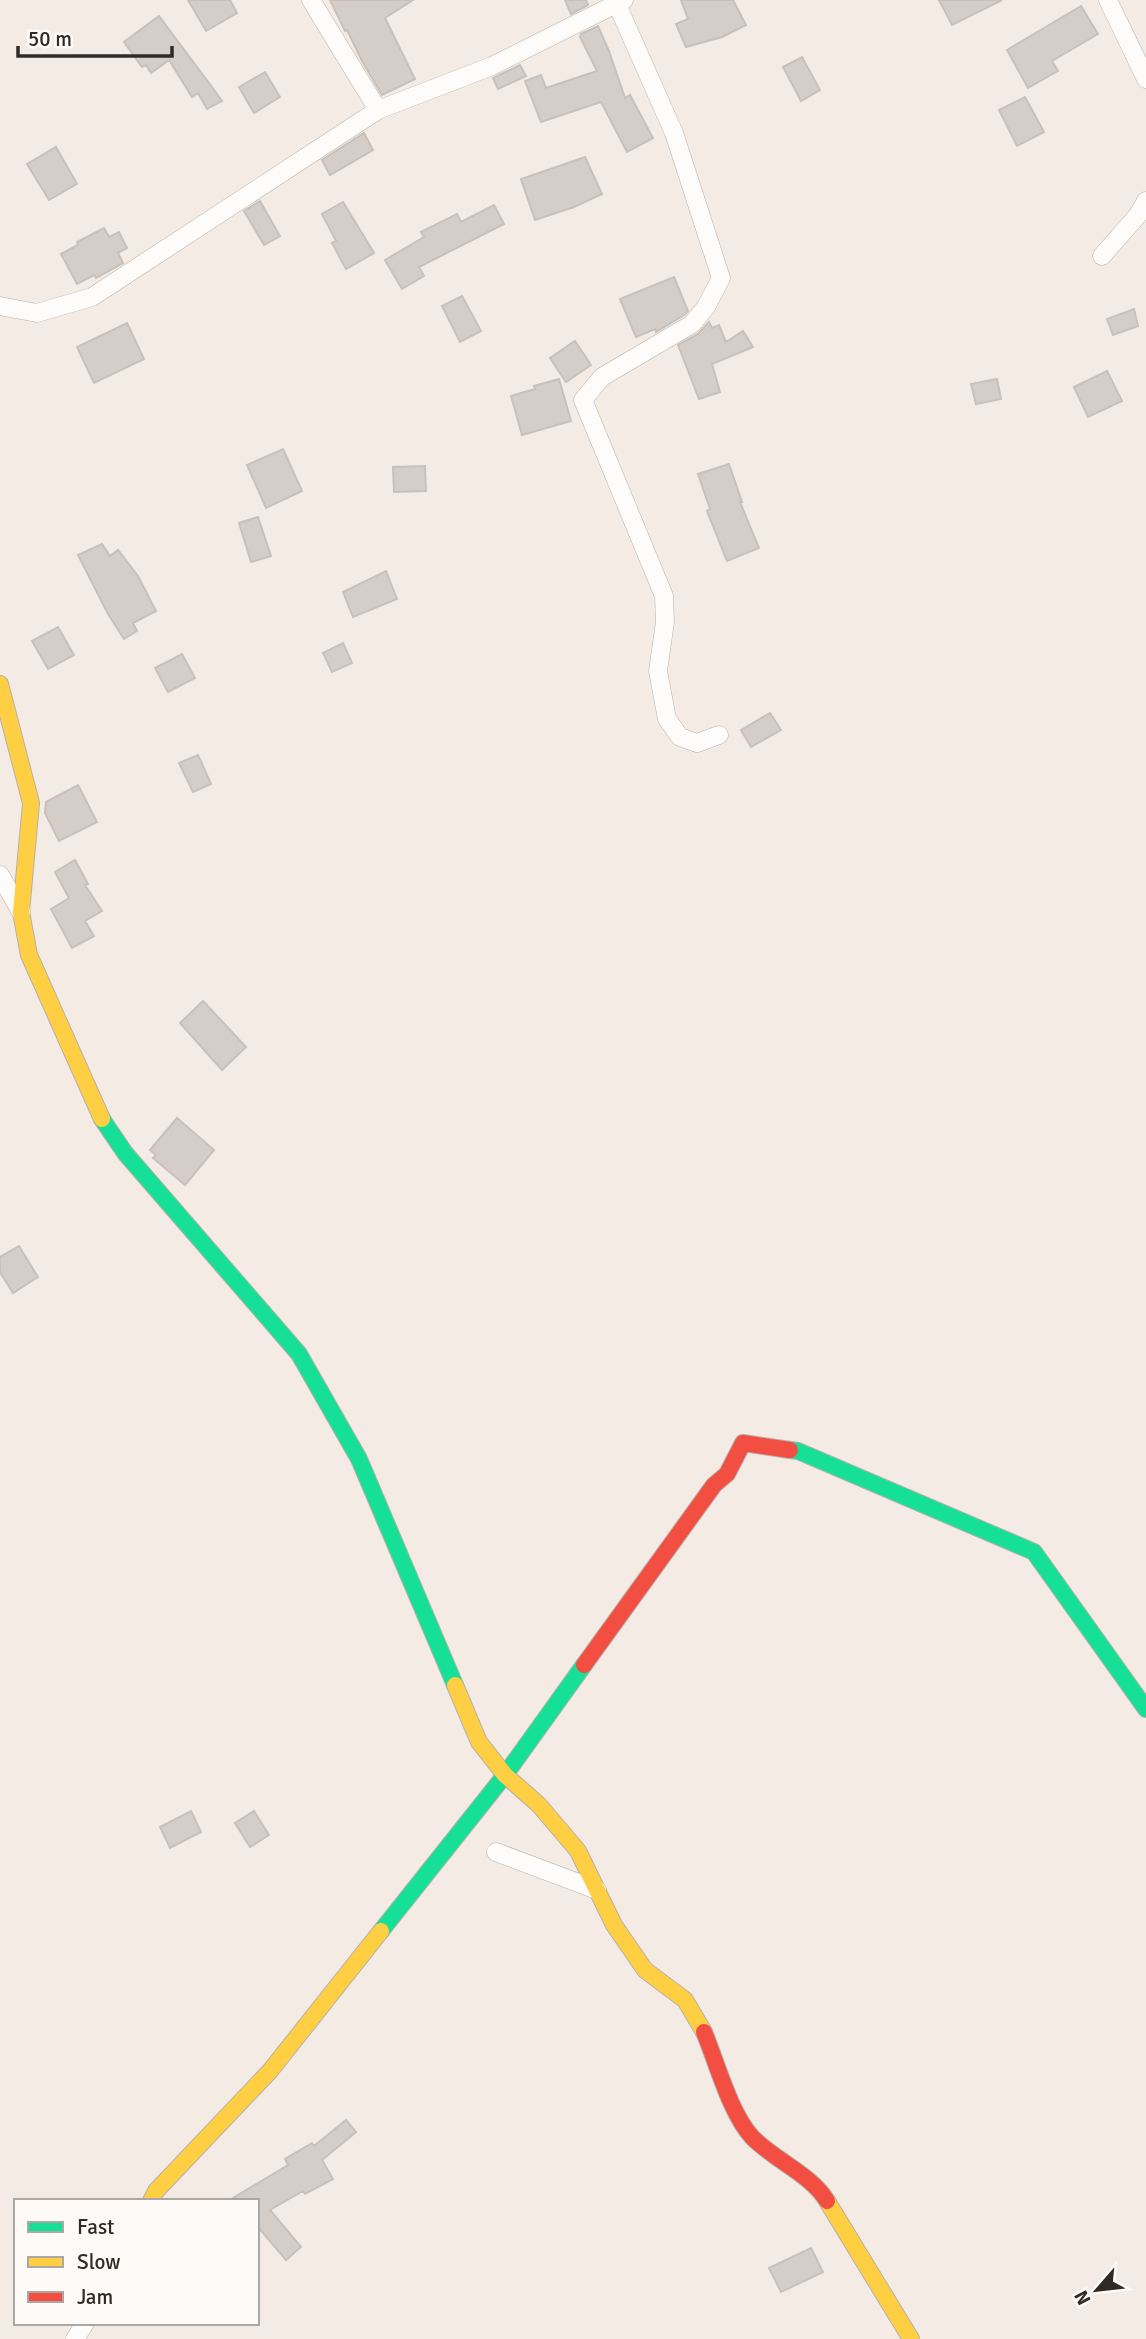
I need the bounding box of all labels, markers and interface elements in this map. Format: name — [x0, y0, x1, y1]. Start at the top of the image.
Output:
scale bar — [18, 14, 172, 58]
text: 50 m — [28, 26, 72, 52]
legend — [14, 2199, 259, 2325]
text: Fast — [77, 2214, 114, 2240]
text: Slow — [77, 2249, 121, 2275]
north arrow — [1062, 2255, 1132, 2325]
text: Jam — [77, 2284, 113, 2310]
text: N — [1069, 2286, 1097, 2309]

